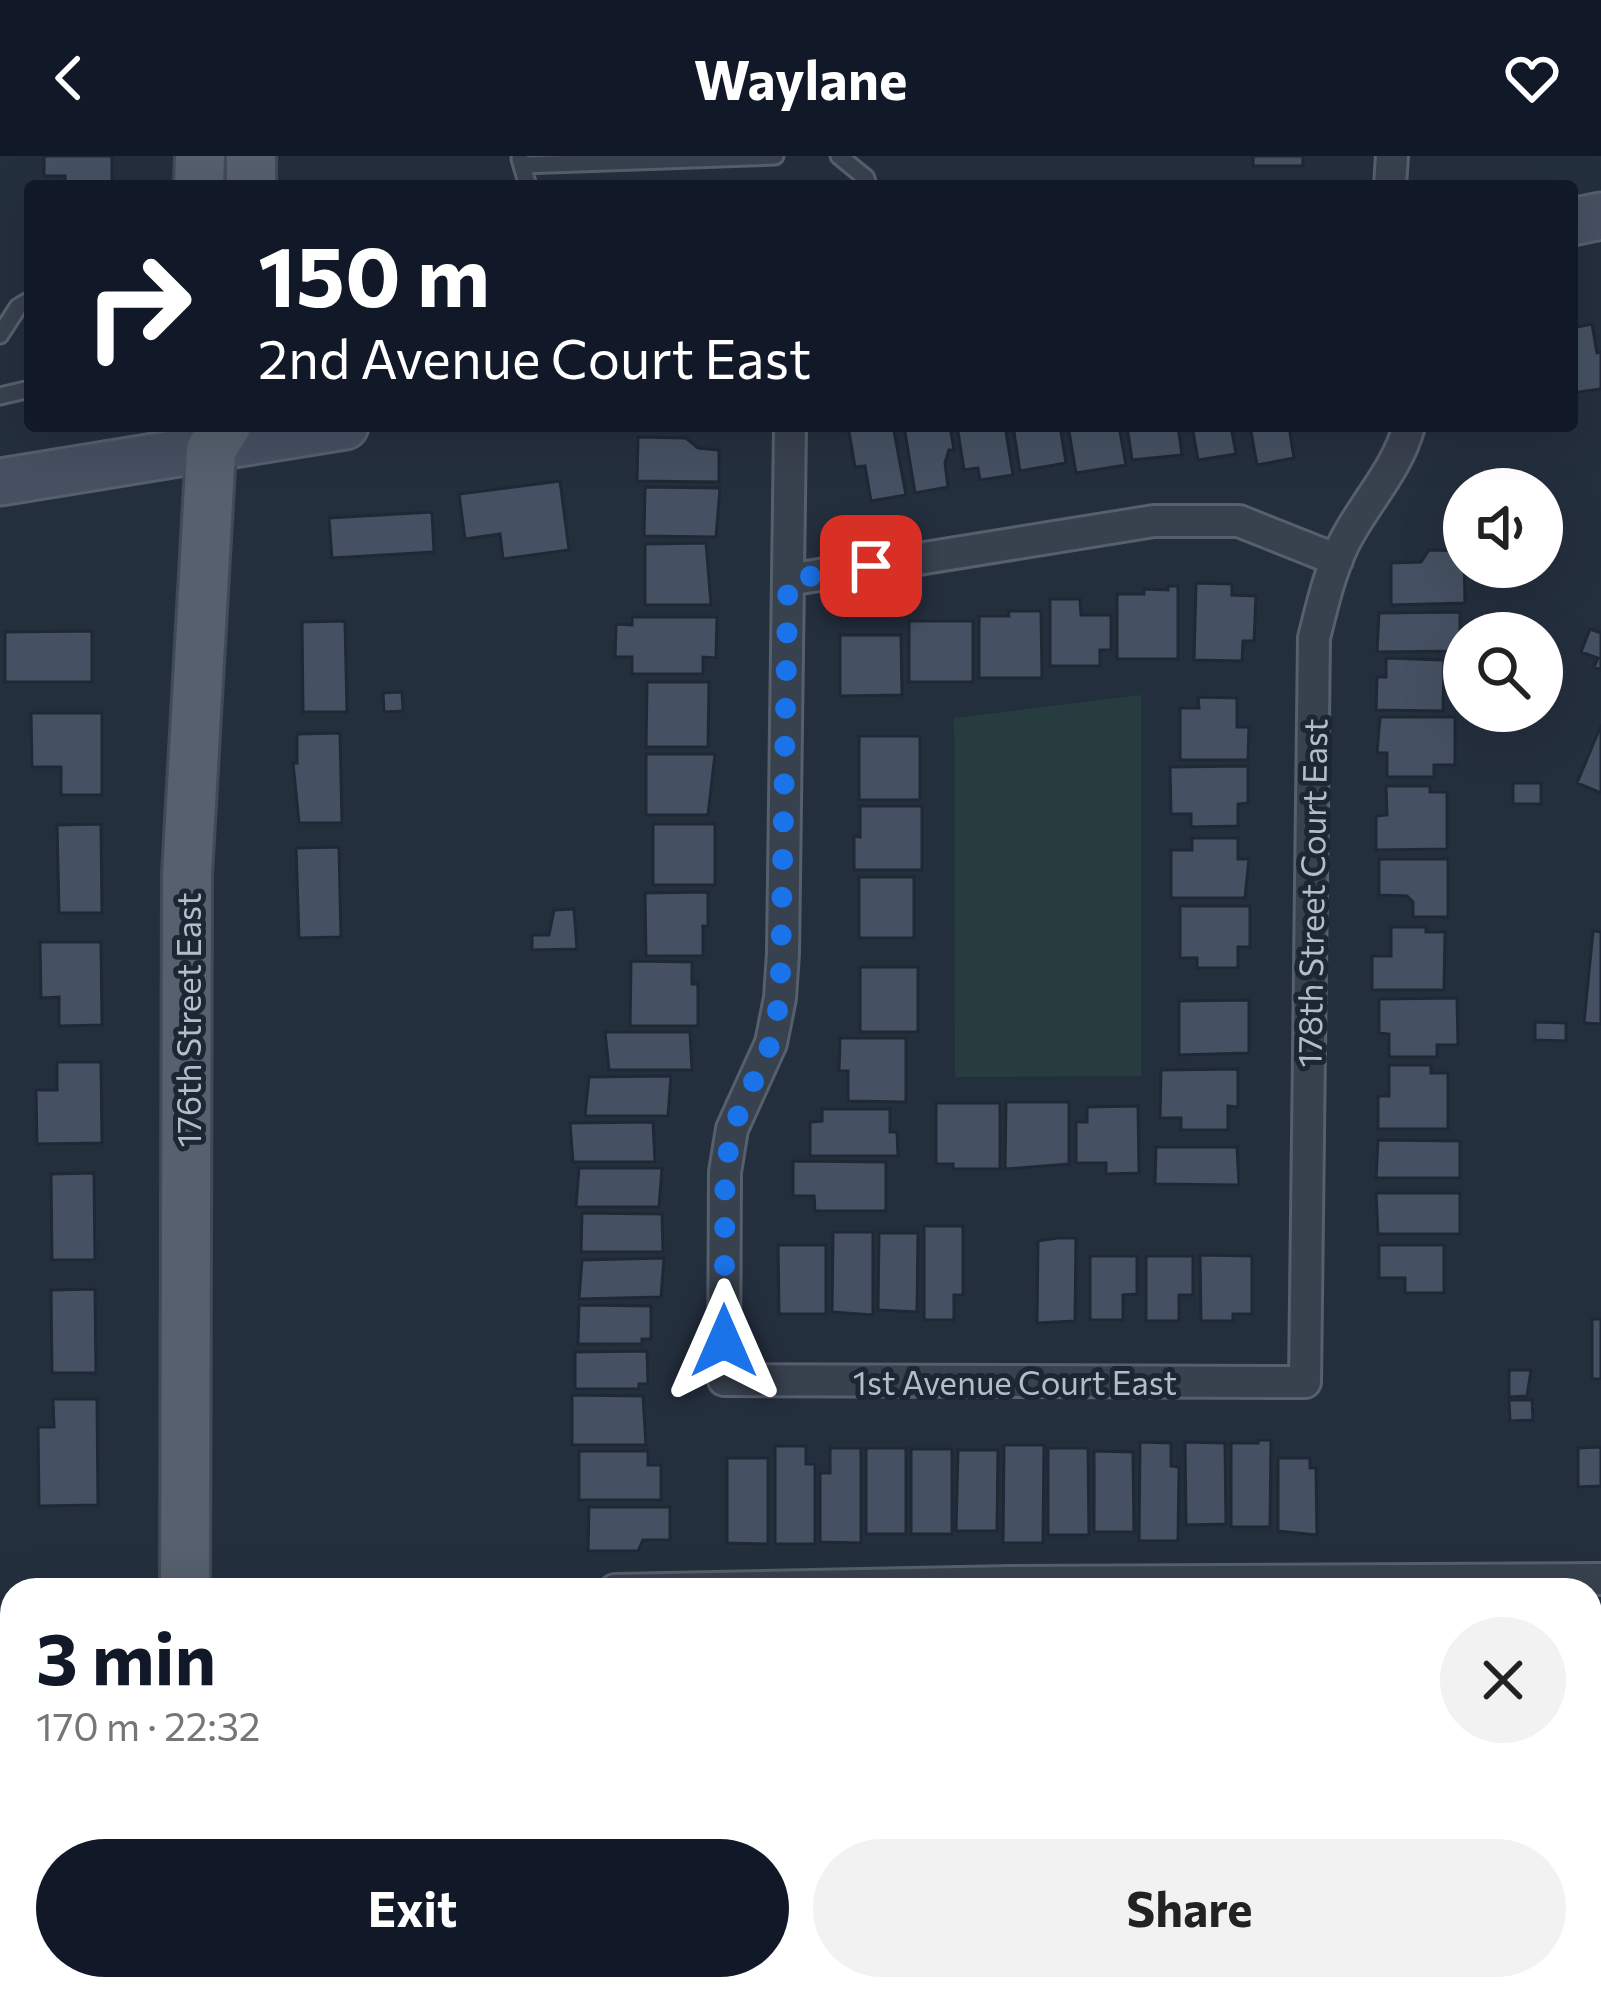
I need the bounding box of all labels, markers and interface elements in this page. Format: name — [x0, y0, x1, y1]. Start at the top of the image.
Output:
icon: back — [36, 45, 102, 111]
text: Waylane — [694, 45, 907, 111]
icon: heart — [1499, 45, 1565, 111]
text: 150 m — [258, 222, 490, 324]
icon: right — [60, 228, 216, 384]
text: 2nd Avenue Court East — [258, 324, 811, 390]
map controls — [1443, 468, 1563, 732]
button: sound — [1443, 468, 1563, 588]
pin — [820, 515, 922, 617]
icon: arrive — [838, 533, 904, 599]
button: search — [1443, 612, 1563, 732]
street label: 178th Street Court East — [1287, 718, 1335, 1068]
street label: 176th Street East — [167, 892, 208, 1148]
position arrow — [661, 1278, 787, 1404]
street label: 1st Avenue Court East — [853, 1361, 1177, 1402]
text: 3 min — [36, 1612, 216, 1700]
button: close — [1440, 1617, 1566, 1743]
text: 170 m · 22:32 — [36, 1701, 260, 1749]
button: Exit — [36, 1839, 789, 1977]
button: Share — [813, 1839, 1566, 1977]

